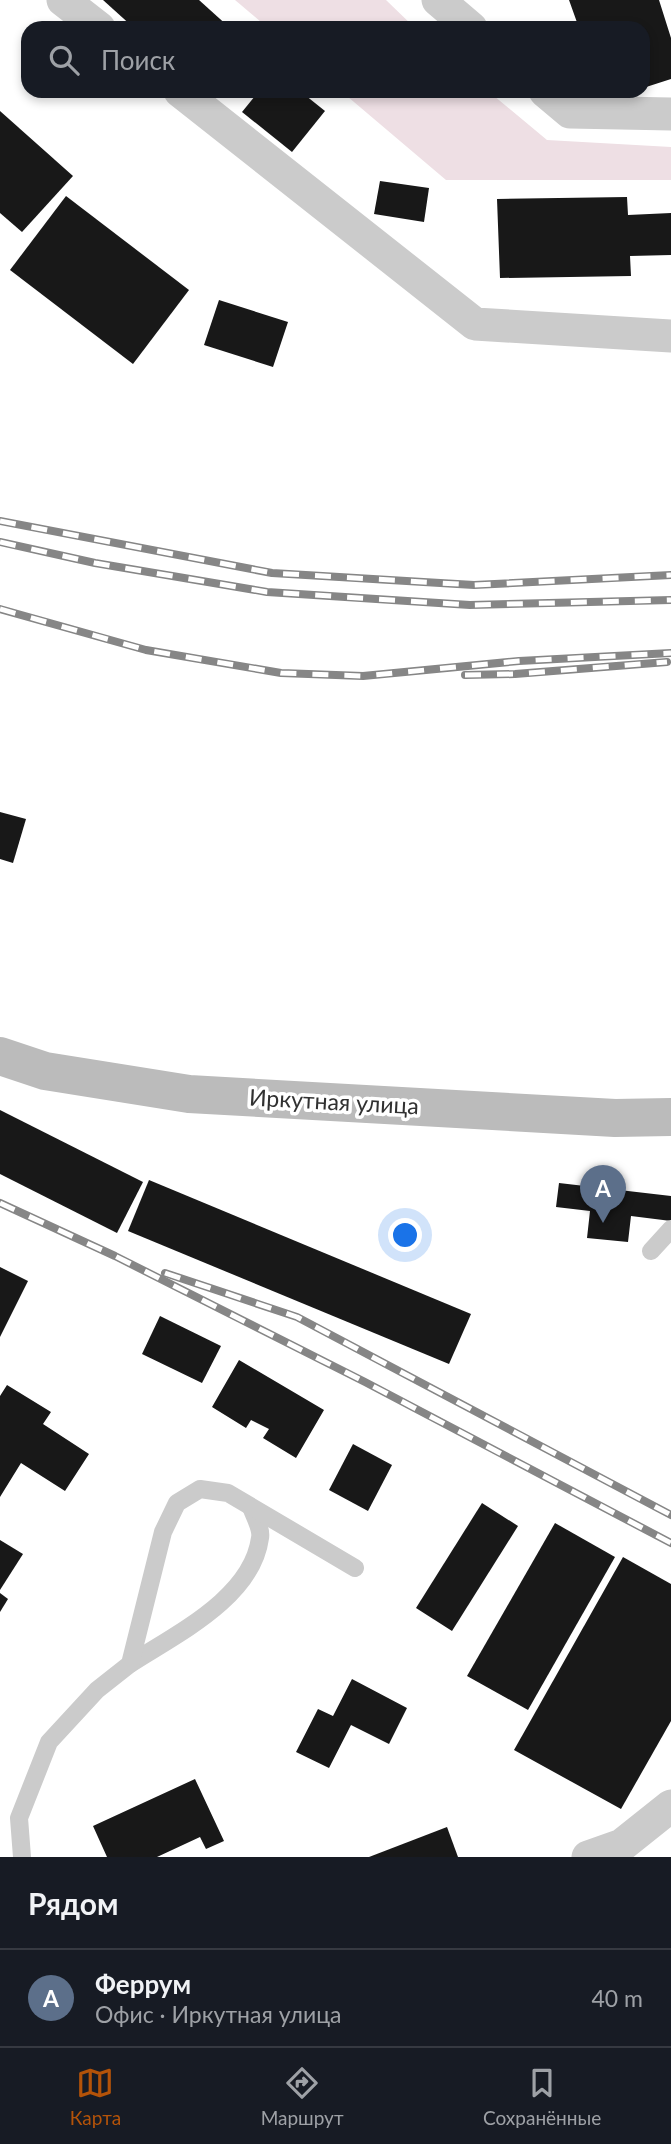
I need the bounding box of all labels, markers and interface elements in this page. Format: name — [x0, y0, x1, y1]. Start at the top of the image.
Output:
search box — [21, 21, 650, 98]
icon: search — [45, 41, 83, 79]
text: Поиск — [101, 44, 175, 76]
street label: Иркутная улица — [248, 1083, 420, 1119]
pin: A — [580, 1165, 626, 1223]
your location — [388, 1218, 422, 1252]
text: Рядом — [28, 1885, 118, 1921]
text: Феррум — [95, 1968, 191, 2000]
text: A — [43, 1984, 59, 2012]
text: 40 m — [592, 1984, 643, 2012]
text: Офис · Иркутная улица — [95, 2000, 342, 2028]
tab: Карта — [70, 2064, 121, 2129]
tab: Маршрут — [261, 2064, 343, 2129]
tab: Сохранённые — [483, 2064, 601, 2129]

